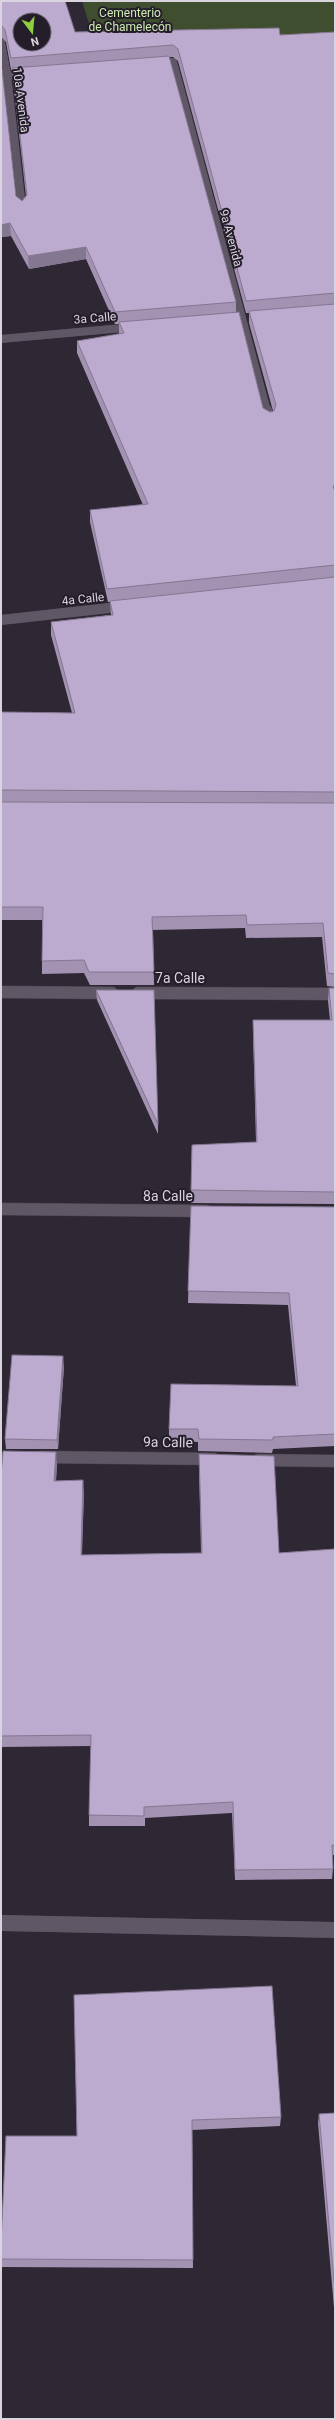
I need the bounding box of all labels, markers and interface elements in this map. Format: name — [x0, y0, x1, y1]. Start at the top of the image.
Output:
park label: Cementerio de Chamelecón — [89, 6, 171, 34]
north arrow — [12, 12, 52, 52]
text: N — [29, 34, 40, 49]
street label: 10a Avenida — [10, 67, 32, 133]
street label: 9a Avenida — [217, 208, 245, 268]
street label: 3a Calle — [73, 309, 117, 327]
street label: 4a Calle — [61, 590, 105, 608]
street label: 7a Calle — [155, 970, 205, 986]
street label: 8a Calle — [143, 1188, 193, 1204]
street label: 9a Calle — [143, 1434, 193, 1450]

